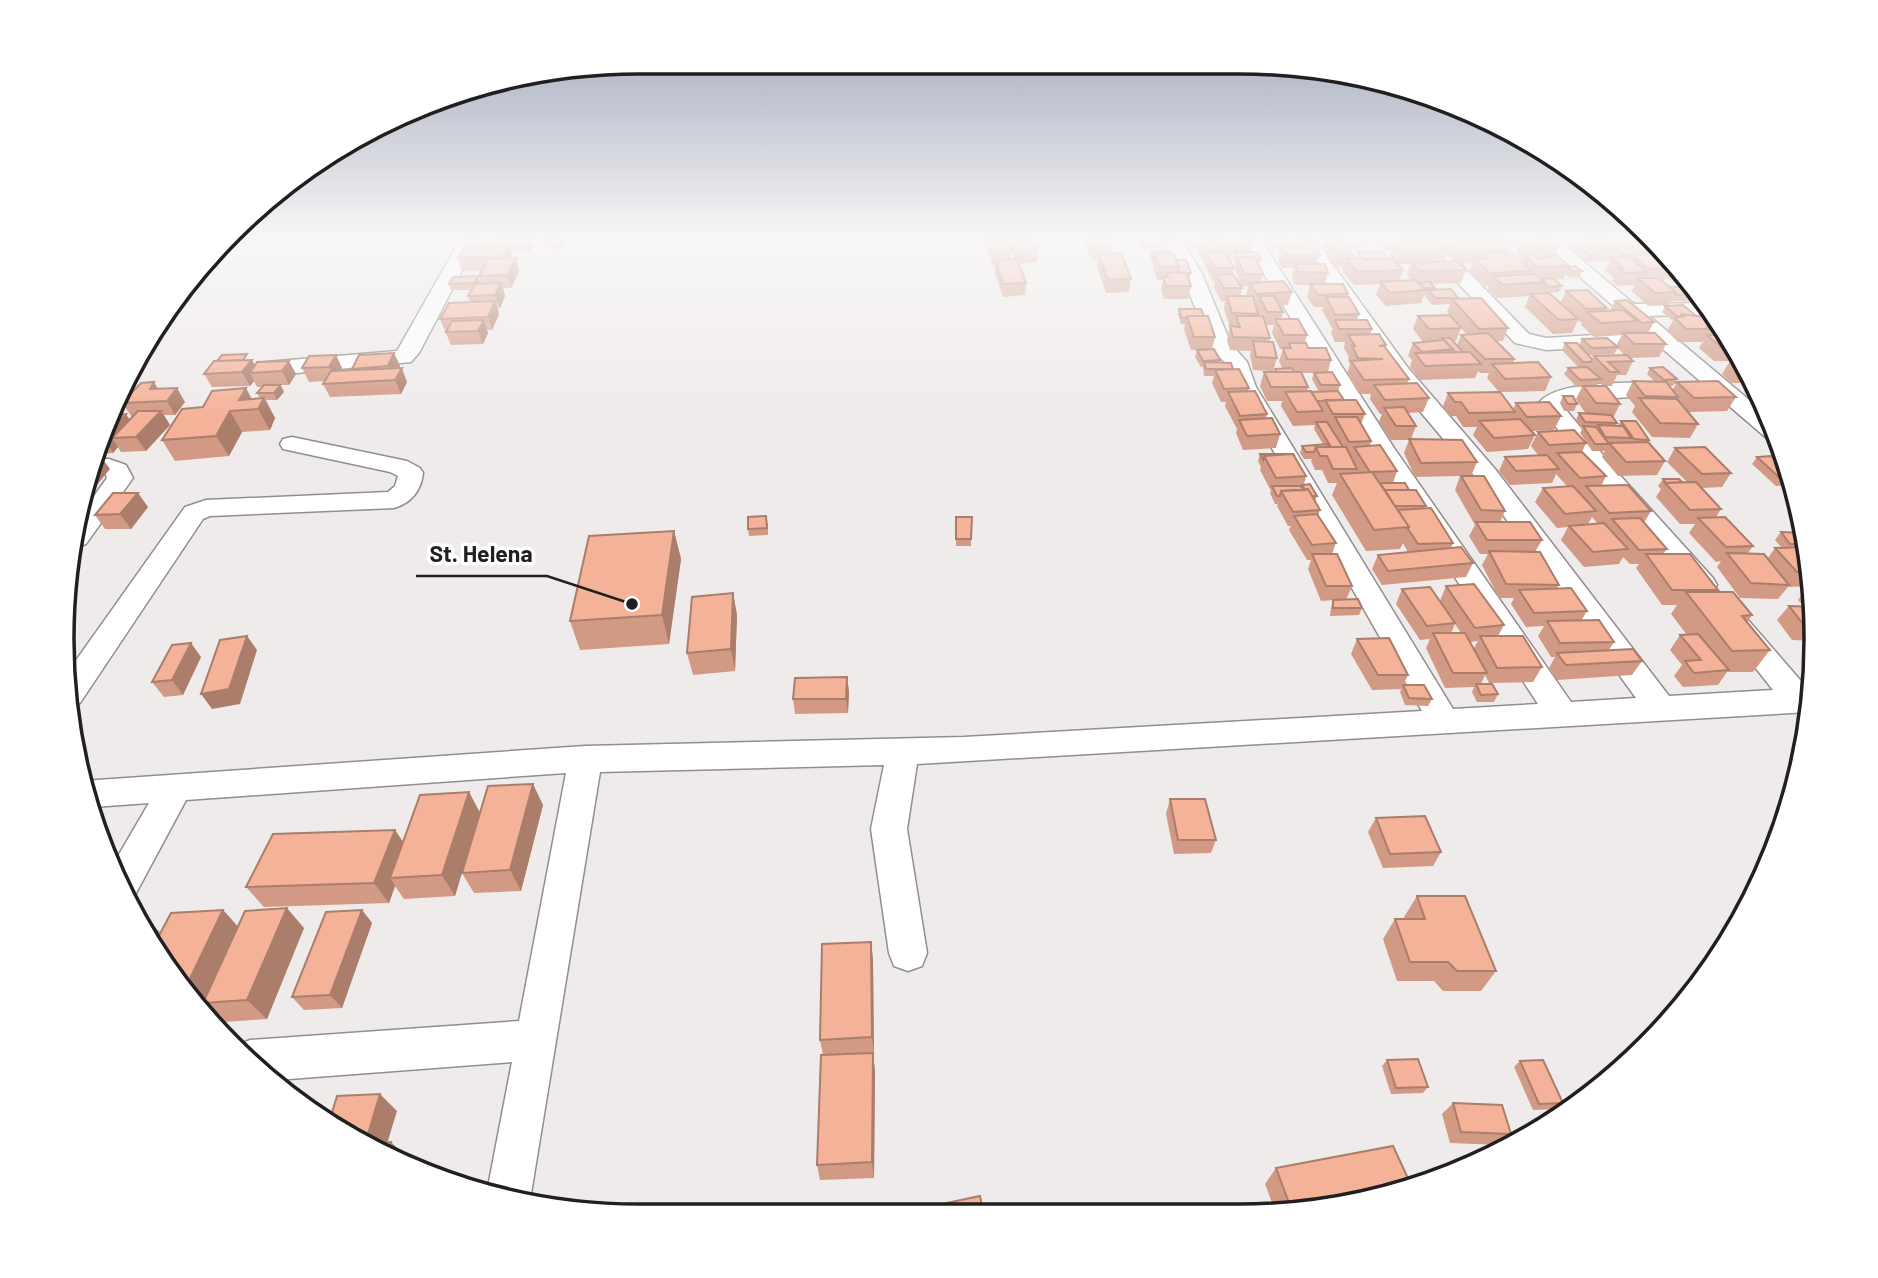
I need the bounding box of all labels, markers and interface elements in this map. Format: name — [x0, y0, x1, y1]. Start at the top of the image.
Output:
callout: St. Helena — [416, 532, 547, 576]
text: St. Helena — [429, 539, 533, 567]

